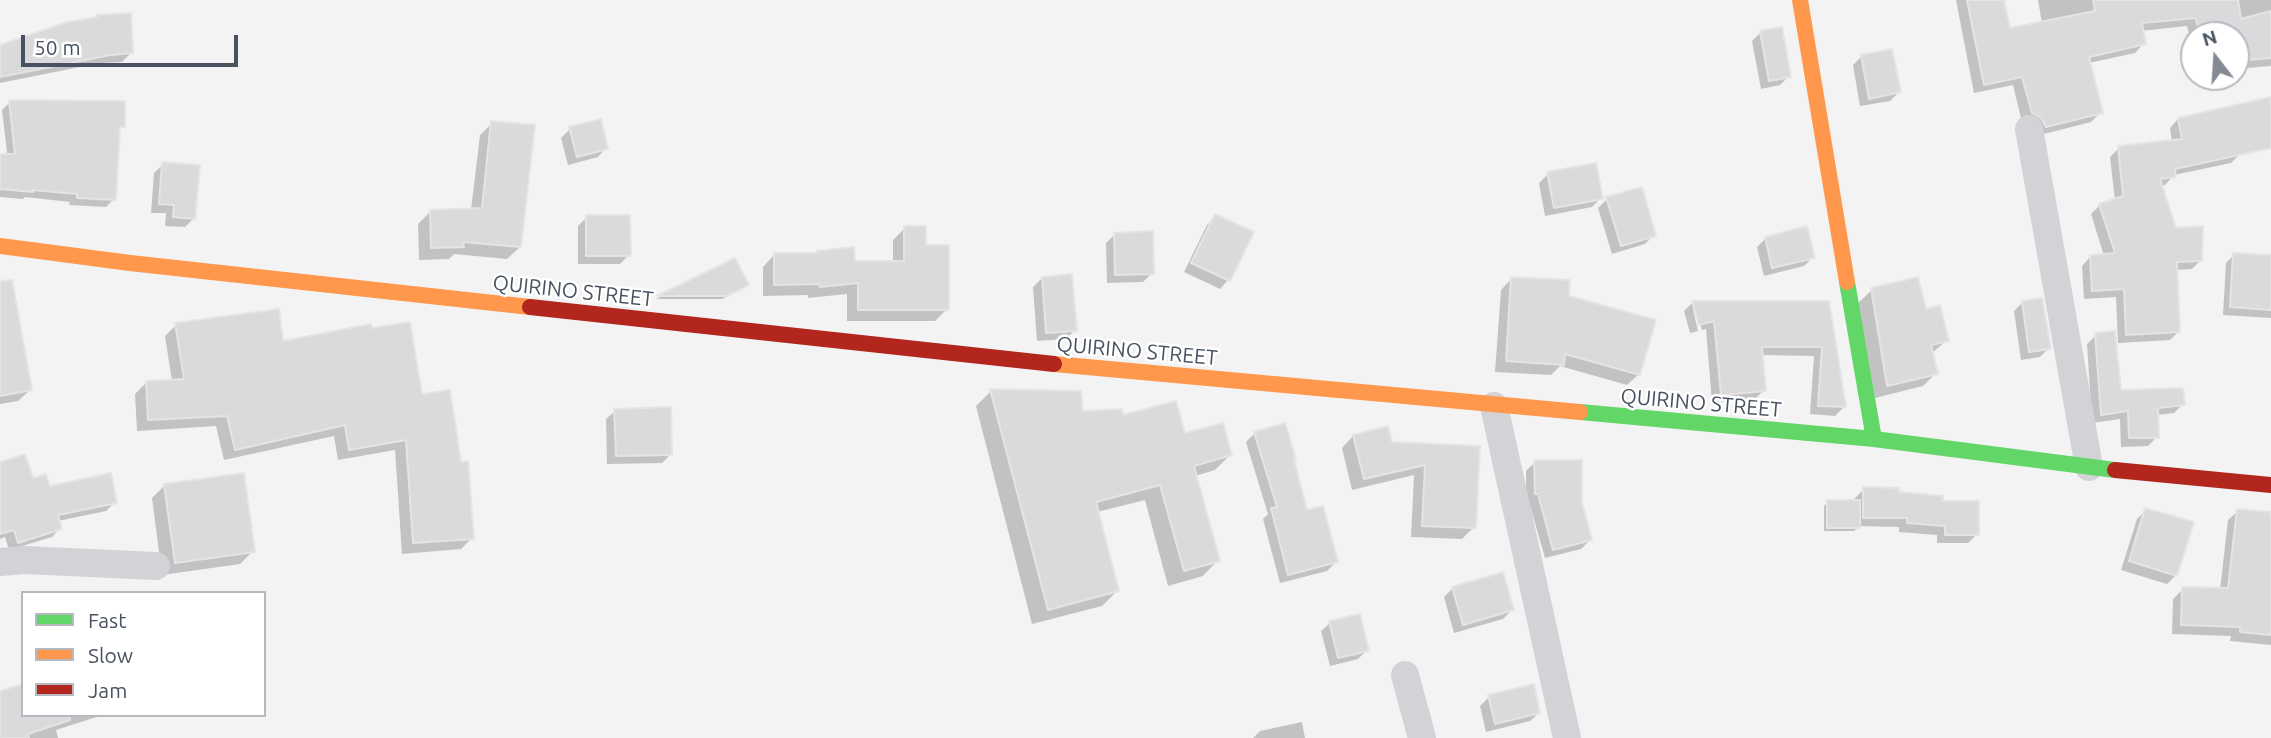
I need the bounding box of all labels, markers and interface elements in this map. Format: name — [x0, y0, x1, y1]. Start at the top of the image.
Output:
scale bar — [24, 21, 242, 65]
north arrow — [2180, 21, 2250, 91]
text: N — [2199, 25, 2219, 50]
text: 50 m — [34, 35, 81, 59]
street label: QUIRINO STREET — [491, 270, 655, 312]
street label: QUIRINO STREET — [1055, 331, 1219, 371]
street label: QUIRINO STREET — [1619, 383, 1783, 423]
legend — [21, 591, 266, 717]
text: Fast — [88, 608, 126, 632]
text: Slow — [88, 643, 133, 667]
text: Jam — [88, 678, 127, 702]

